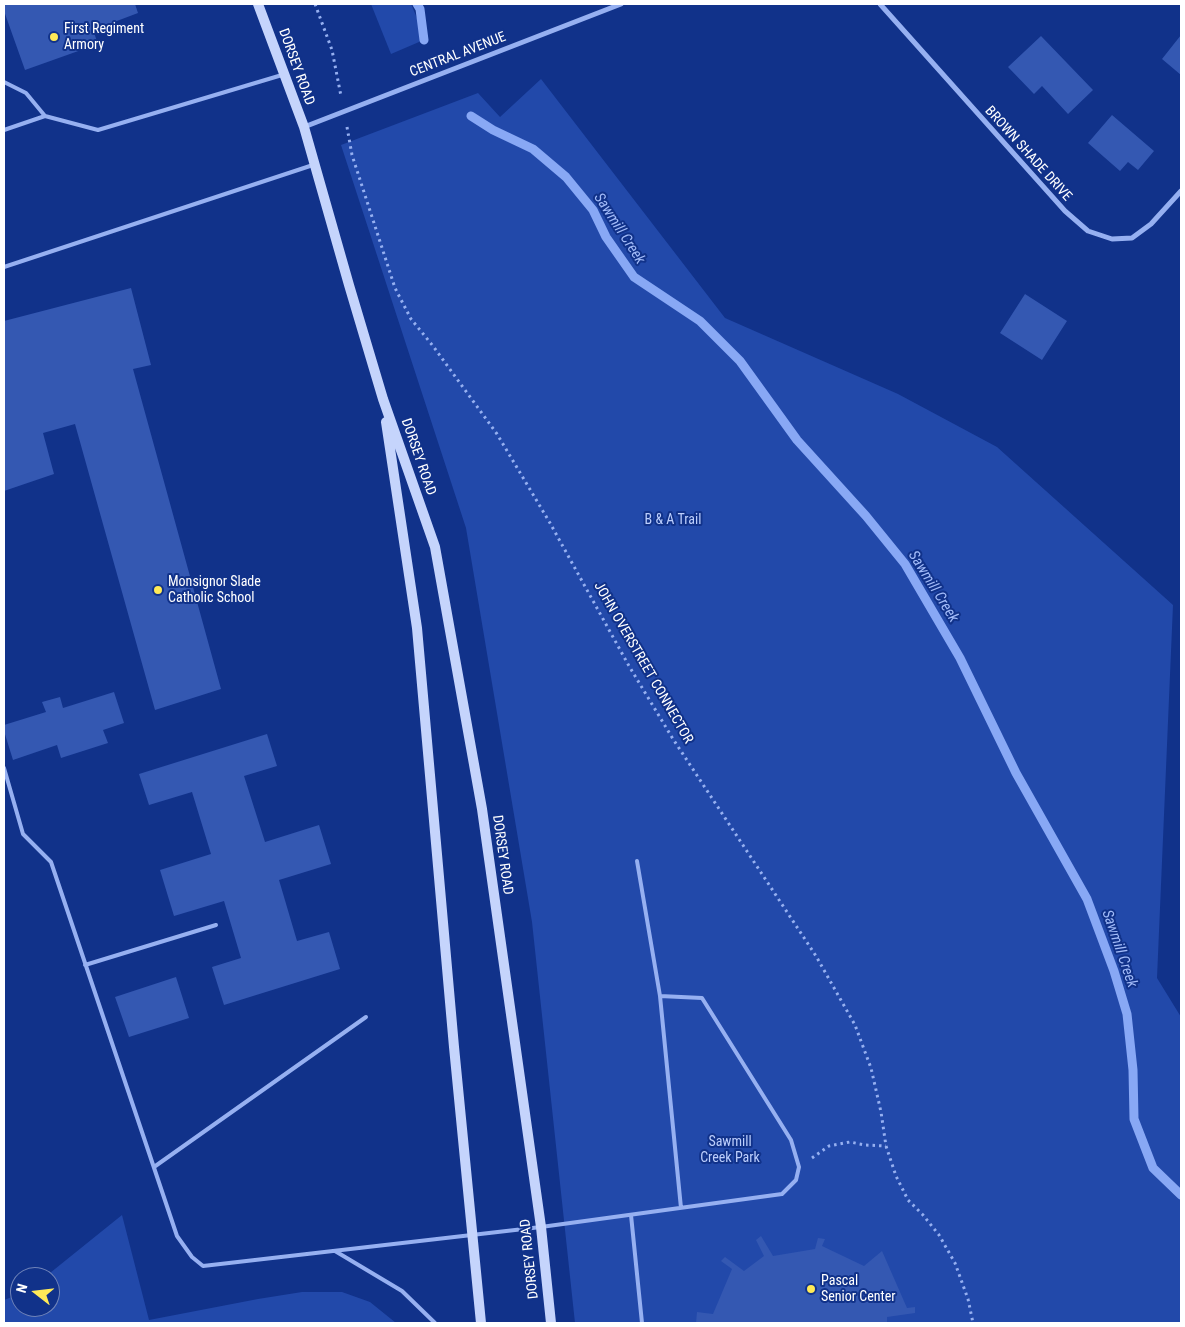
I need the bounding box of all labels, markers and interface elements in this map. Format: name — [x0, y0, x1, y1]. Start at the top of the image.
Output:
place label: First Regiment Armory — [64, 21, 144, 54]
street label: DORSEY ROAD — [274, 26, 318, 108]
street label: CENTRAL AVENUE — [407, 29, 509, 81]
marker: First Regiment Armory — [48, 31, 60, 43]
street label: BROWN SHADE DRIVE — [981, 103, 1075, 205]
water label: Sawmill Creek — [589, 190, 649, 268]
street label: DORSEY ROAD — [397, 416, 439, 498]
park label: B & A Trail — [645, 512, 701, 528]
water label: Sawmill Creek — [904, 548, 962, 626]
place label: Monsignor Slade Catholic School — [168, 574, 261, 606]
street label: JOHN OVERSTREET CONNECTOR — [590, 579, 696, 747]
marker: Monsignor Slade Catholic School — [152, 584, 164, 596]
street label: DORSEY ROAD — [488, 814, 516, 896]
water label: Sawmill Creek — [1097, 908, 1141, 990]
park label: Sawmill Creek Park — [700, 1134, 760, 1166]
street label: DORSEY ROAD — [517, 1218, 543, 1300]
north arrow — [10, 1267, 60, 1317]
place label: Pascal Senior Center — [821, 1273, 896, 1305]
text: N — [13, 1282, 30, 1294]
marker: Pascal Senior Center — [805, 1283, 817, 1295]

